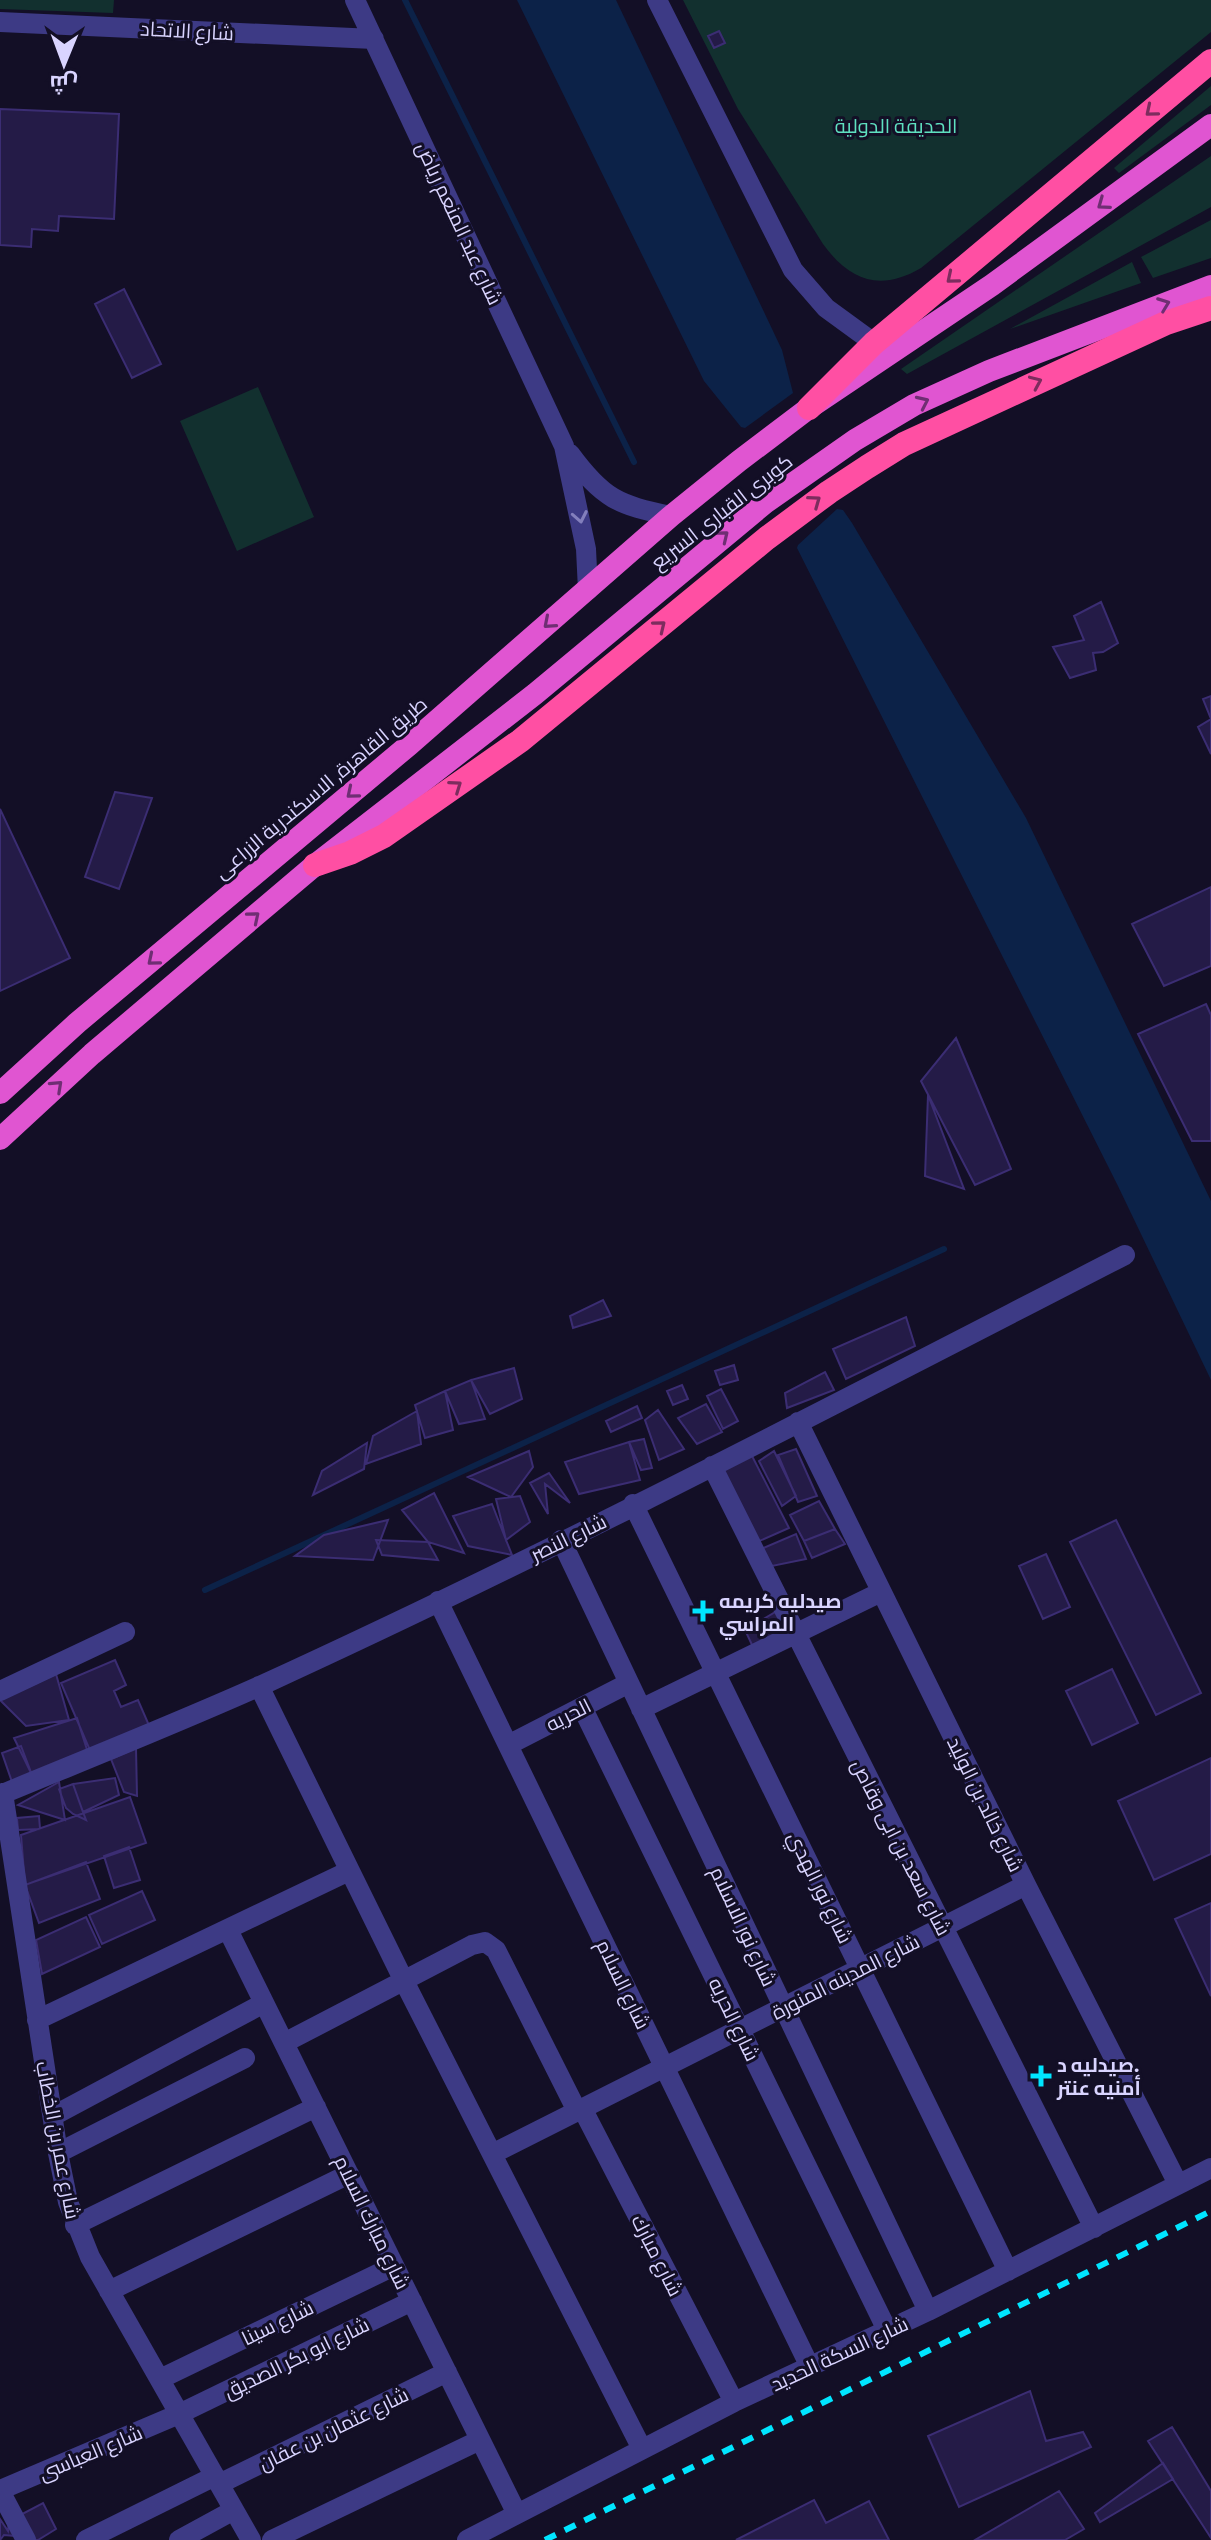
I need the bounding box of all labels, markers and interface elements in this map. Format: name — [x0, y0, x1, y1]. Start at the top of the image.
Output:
street label: شارع الاتحاد — [139, 16, 234, 47]
north arrow — [24, 24, 104, 104]
text: ش — [49, 70, 78, 98]
one-way arrow — [1146, 101, 1161, 116]
park label: الحديقة الدولية — [835, 113, 957, 138]
street label: شارع عبد المنعم رياض — [409, 138, 508, 309]
one-way arrow — [1097, 194, 1111, 209]
one-way arrow — [947, 268, 961, 283]
one-way arrow — [1156, 297, 1170, 314]
one-way arrow — [1028, 376, 1042, 392]
one-way arrow — [914, 396, 929, 412]
street label: كوبرى القبارى السريع — [645, 448, 798, 576]
one-way arrow — [807, 497, 821, 511]
one-way arrow — [571, 510, 588, 523]
one-way arrow — [714, 531, 728, 546]
one-way arrow — [544, 613, 559, 628]
one-way arrow — [651, 622, 666, 636]
street label: طريق القاهرة, الاسكندرية الزراعى — [209, 691, 433, 885]
one-way arrow — [447, 781, 461, 796]
one-way arrow — [347, 783, 362, 798]
one-way arrow — [245, 912, 260, 927]
one-way arrow — [148, 950, 163, 965]
one-way arrow — [48, 1081, 62, 1095]
street label: شارع النصر — [525, 1508, 611, 1569]
place label: صيدليه كريمه المراسي — [719, 1588, 842, 1640]
marker: صيدليه كريمه المراسي — [694, 1602, 712, 1620]
street label: الحريه — [541, 1693, 595, 1736]
street label: شارع خالد بن الوليد — [940, 1733, 1029, 1877]
street label: شارع سعد بن ابى وقاص — [844, 1755, 957, 1940]
street label: شارع نور الهدي — [779, 1827, 858, 1949]
street label: شارع نور الاسلام — [703, 1862, 782, 1991]
street label: شارع المدينه المنورة — [767, 1928, 924, 2026]
street label: شارع السلام — [589, 1935, 656, 2034]
street label: شارع الحريه — [702, 1973, 766, 2066]
place label: صيدليه د. أمنيه عنتر — [1056, 2052, 1141, 2100]
street label: شارع عمر بن الخطاب — [29, 2059, 86, 2222]
marker: صيدليه د. أمنيه عنتر — [1032, 2067, 1050, 2085]
street label: شارع مبارك السلام — [328, 2151, 416, 2294]
street label: شارع مبارك — [625, 2210, 689, 2301]
street label: شارع سينا — [237, 2294, 318, 2352]
street label: شارع ابو بكر الصديق — [219, 2311, 374, 2405]
street label: شارع السكة الحديد — [766, 2311, 913, 2398]
street label: شارع عثمان بن عفان — [254, 2381, 413, 2477]
street label: شارع العباسى — [35, 2419, 147, 2487]

